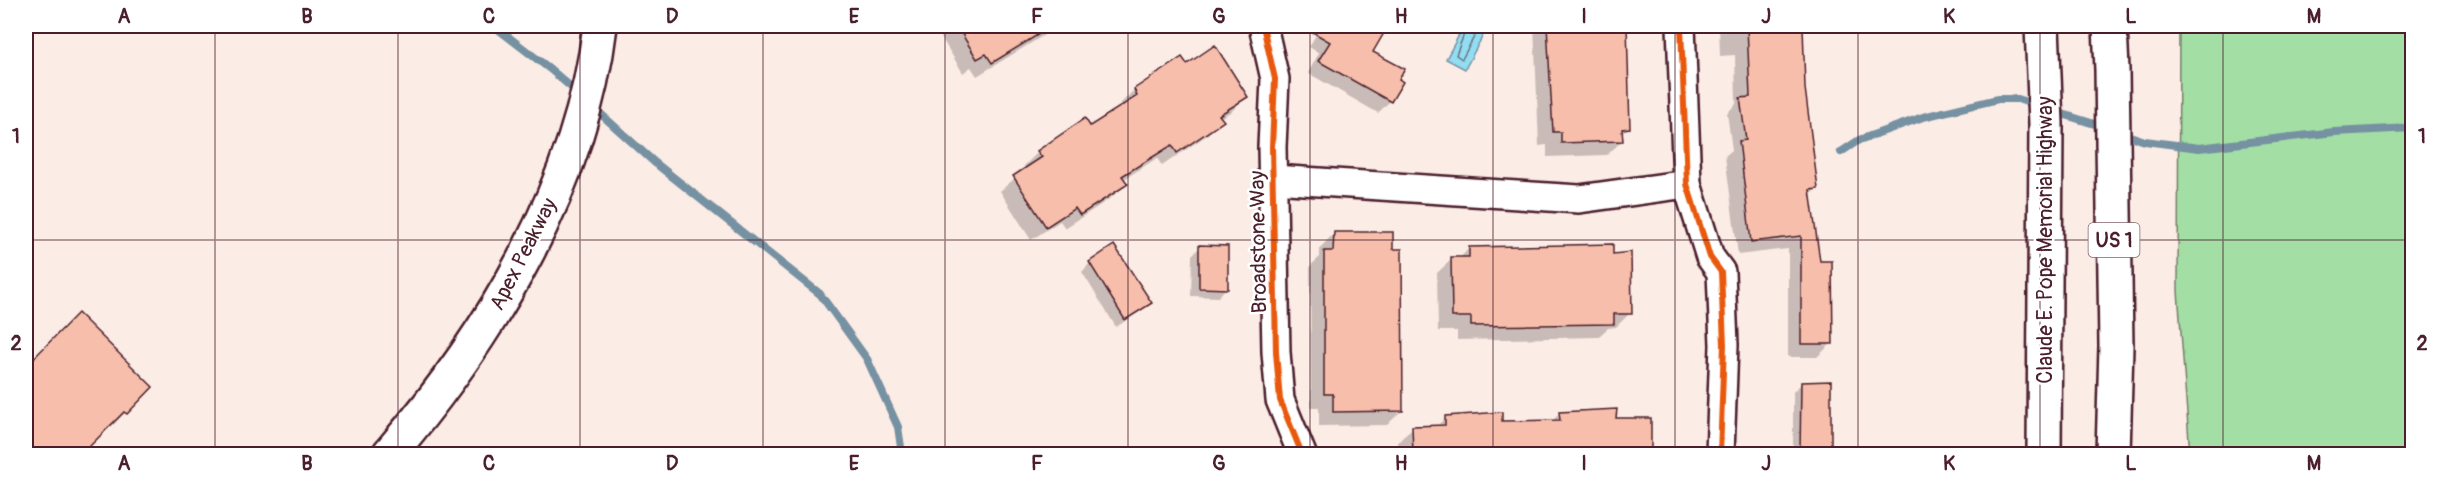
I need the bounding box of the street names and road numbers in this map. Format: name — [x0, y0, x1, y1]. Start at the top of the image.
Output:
street label: Claude E. Pope Memorial Highway — [2032, 96, 2059, 384]
street label: Broadstone Way — [1244, 170, 1273, 314]
street label: Apex Peakway — [484, 194, 563, 315]
road number: US 1 — [2088, 223, 2140, 257]

